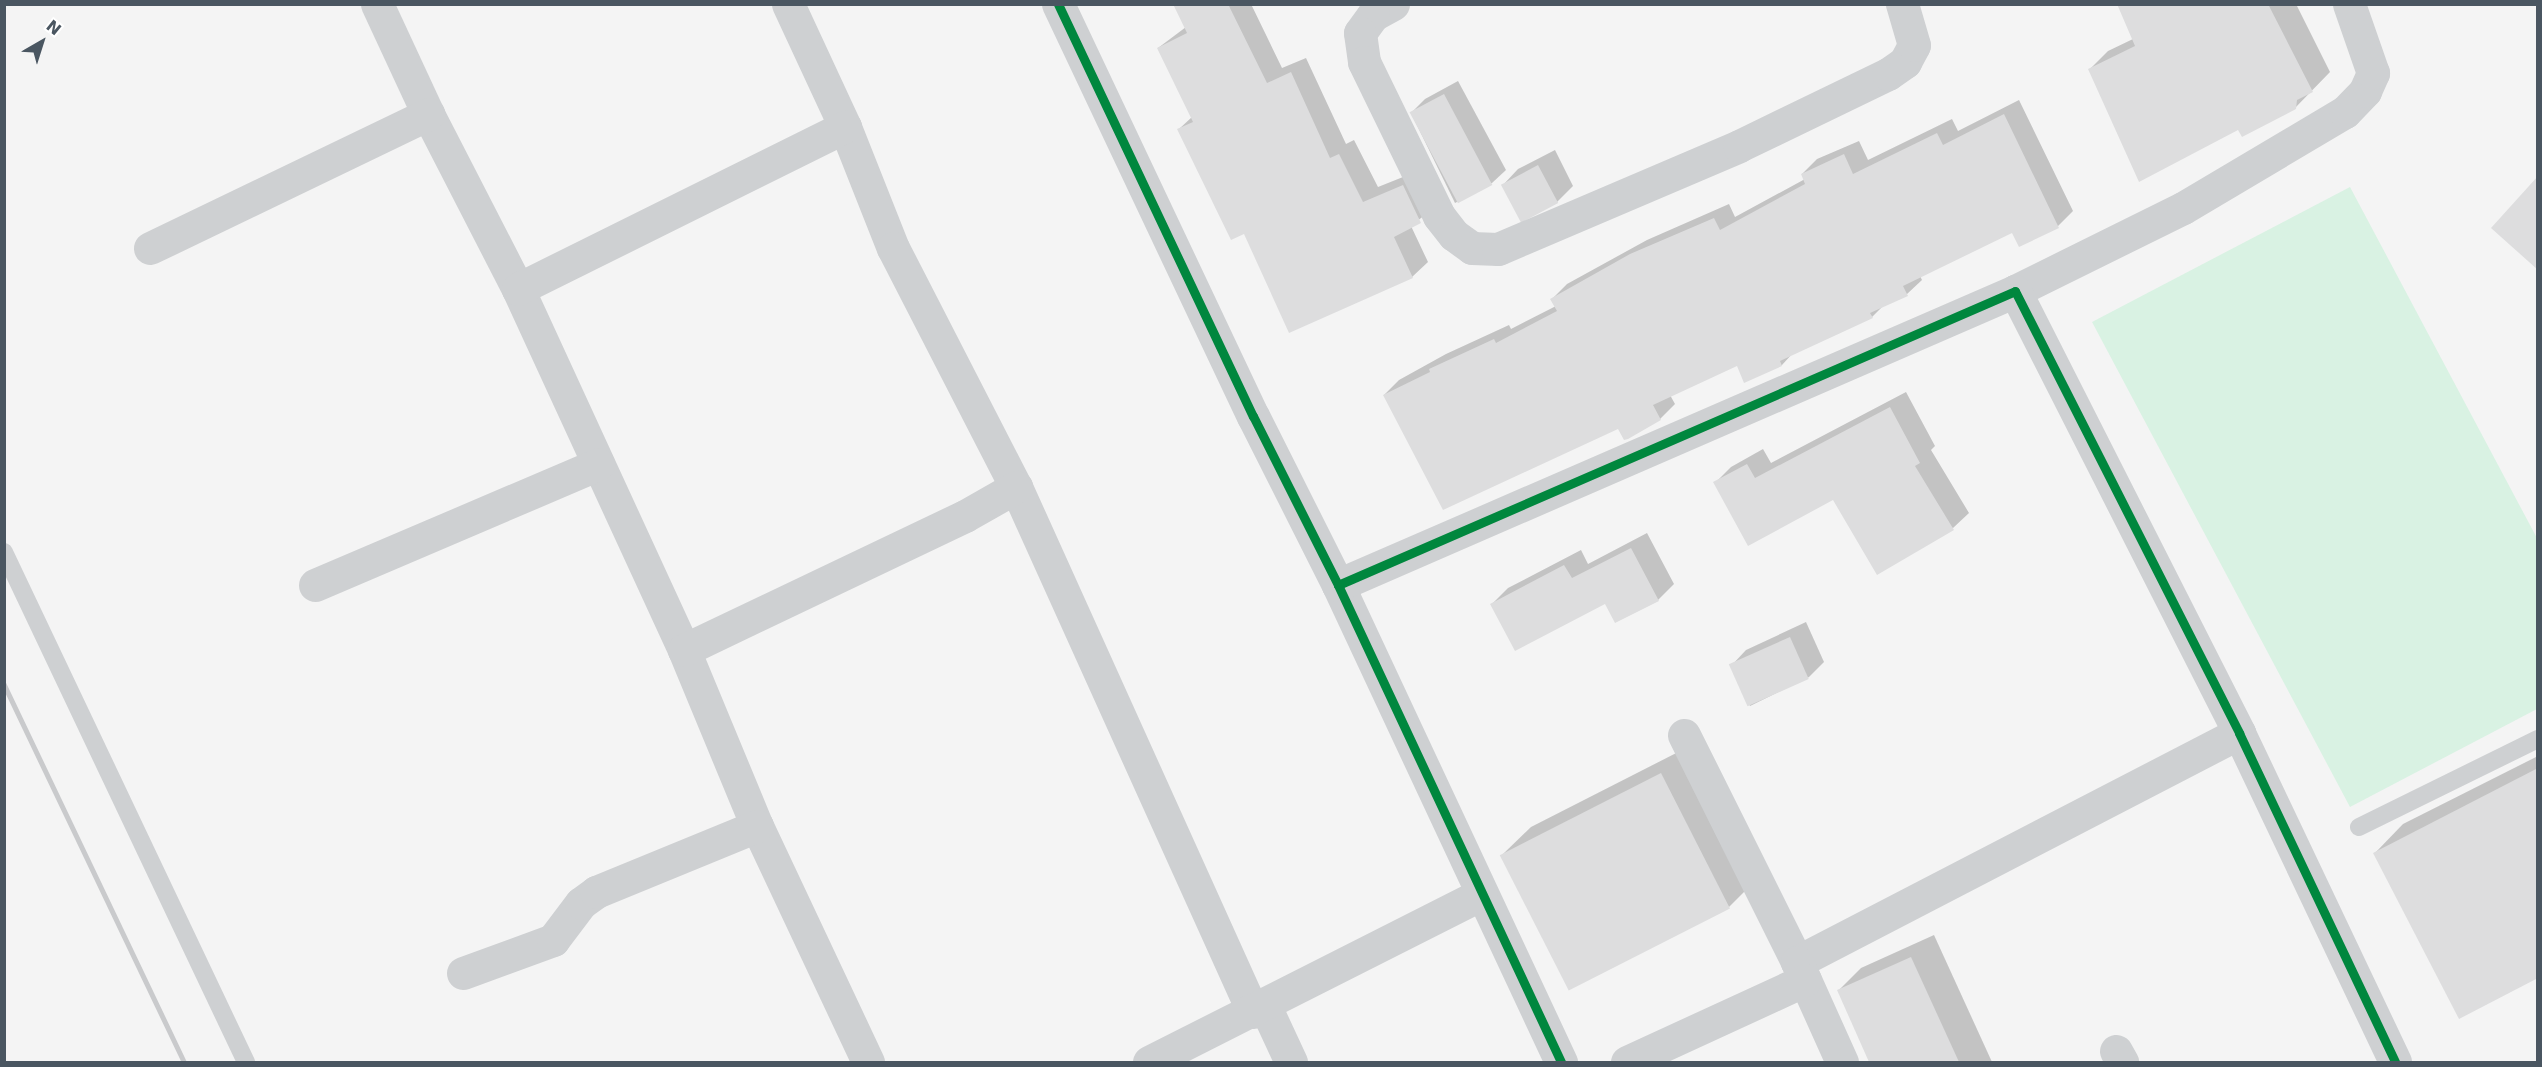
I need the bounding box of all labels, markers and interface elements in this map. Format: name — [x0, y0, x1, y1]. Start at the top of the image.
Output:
north arrow — [12, 12, 72, 72]
text: N — [42, 16, 65, 39]

